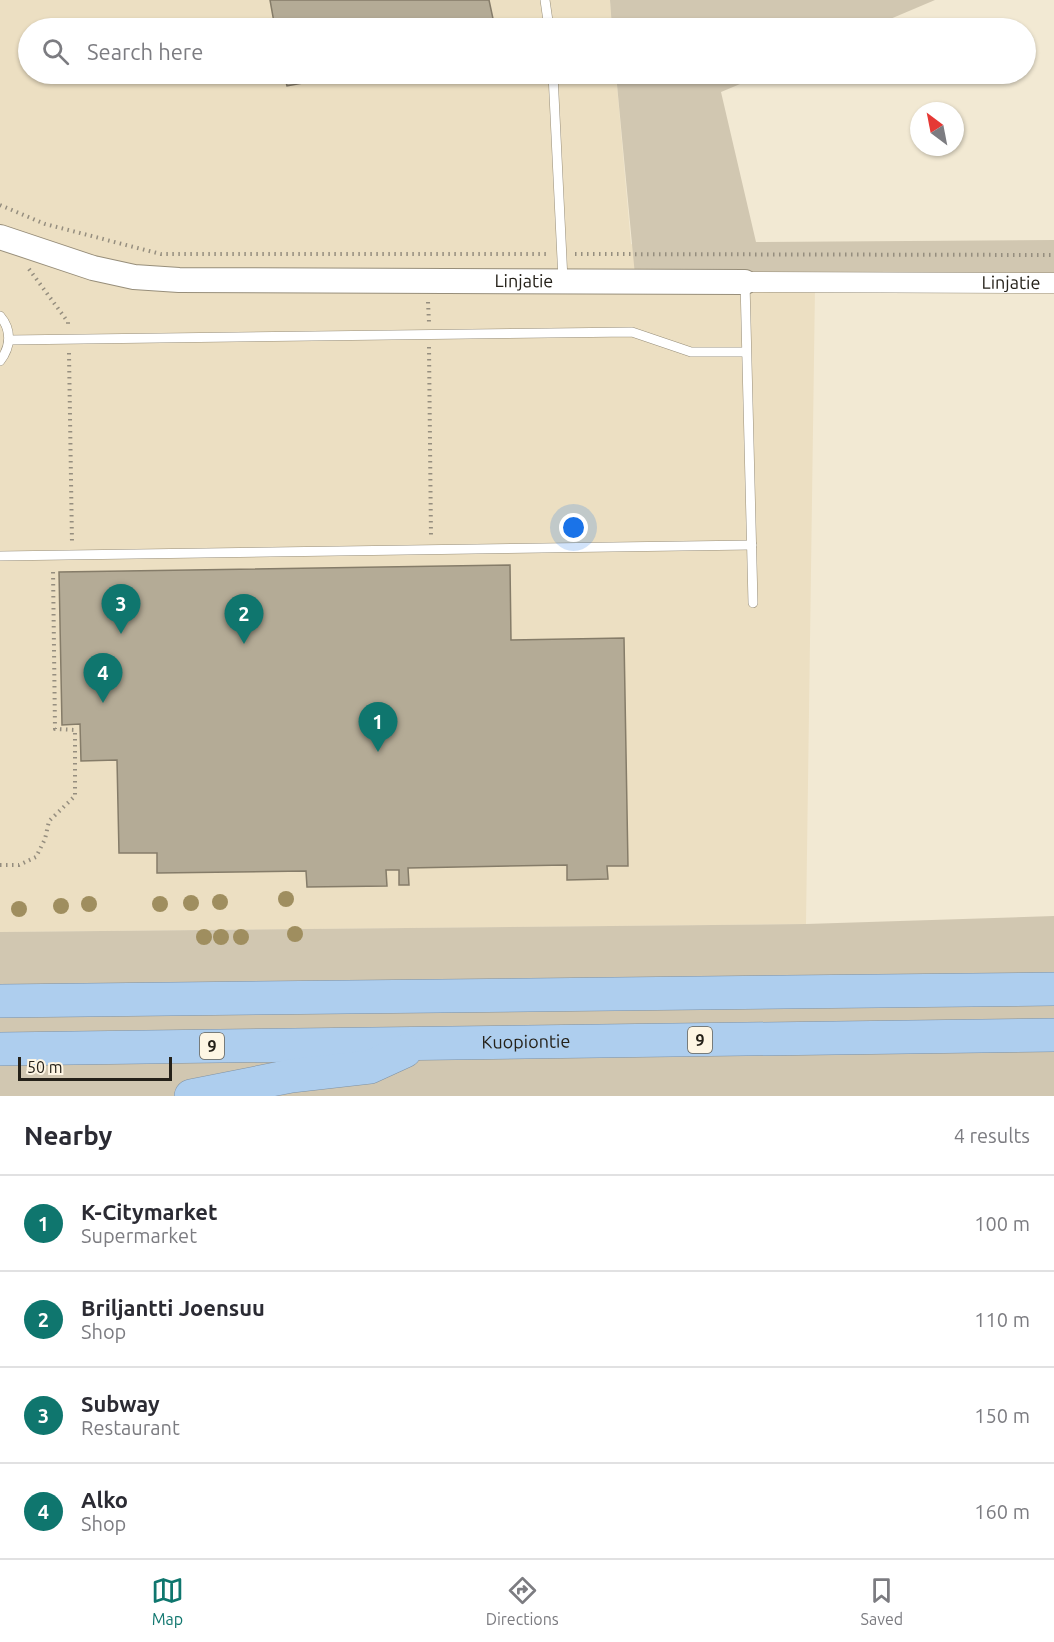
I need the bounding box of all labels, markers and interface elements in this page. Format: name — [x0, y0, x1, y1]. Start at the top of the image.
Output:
search box — [18, 18, 1036, 84]
icon: search — [39, 35, 72, 68]
text: Search here — [87, 39, 203, 64]
north arrow — [910, 102, 964, 156]
street label: Linjatie — [494, 270, 553, 290]
street label: Linjatie — [982, 272, 1040, 292]
your location — [559, 513, 588, 542]
pin: 3 — [102, 584, 140, 634]
pin: 2 — [224, 594, 264, 644]
pin: 4 — [84, 654, 122, 703]
pin: 1 — [358, 702, 398, 752]
road number: 9 — [688, 1027, 712, 1053]
street label: Kuopiontie — [481, 1030, 570, 1052]
road number: 9 — [200, 1033, 224, 1059]
scale bar — [18, 1054, 172, 1082]
text: 50 m — [27, 1058, 63, 1076]
text: Nearby — [24, 1121, 112, 1150]
text: 4 results — [954, 1124, 1030, 1147]
text: K-Citymarket — [81, 1199, 217, 1224]
text: 1 — [38, 1212, 49, 1235]
text: 100 m — [974, 1212, 1030, 1235]
text: Supermarket — [81, 1224, 197, 1247]
text: Briljantti Joensuu — [81, 1295, 265, 1320]
text: 2 — [38, 1308, 49, 1331]
text: 110 m — [974, 1308, 1030, 1331]
text: Shop — [81, 1320, 126, 1343]
text: Subway — [81, 1391, 160, 1416]
text: 3 — [38, 1404, 49, 1427]
text: 150 m — [974, 1404, 1030, 1427]
text: Restaurant — [81, 1416, 180, 1439]
text: Alko — [81, 1487, 128, 1512]
text: 4 — [38, 1500, 49, 1523]
text: 160 m — [974, 1500, 1030, 1523]
text: Shop — [81, 1512, 126, 1535]
tab: Map — [151, 1574, 184, 1628]
tab: Directions — [486, 1574, 559, 1628]
tab: Saved — [861, 1574, 903, 1628]

